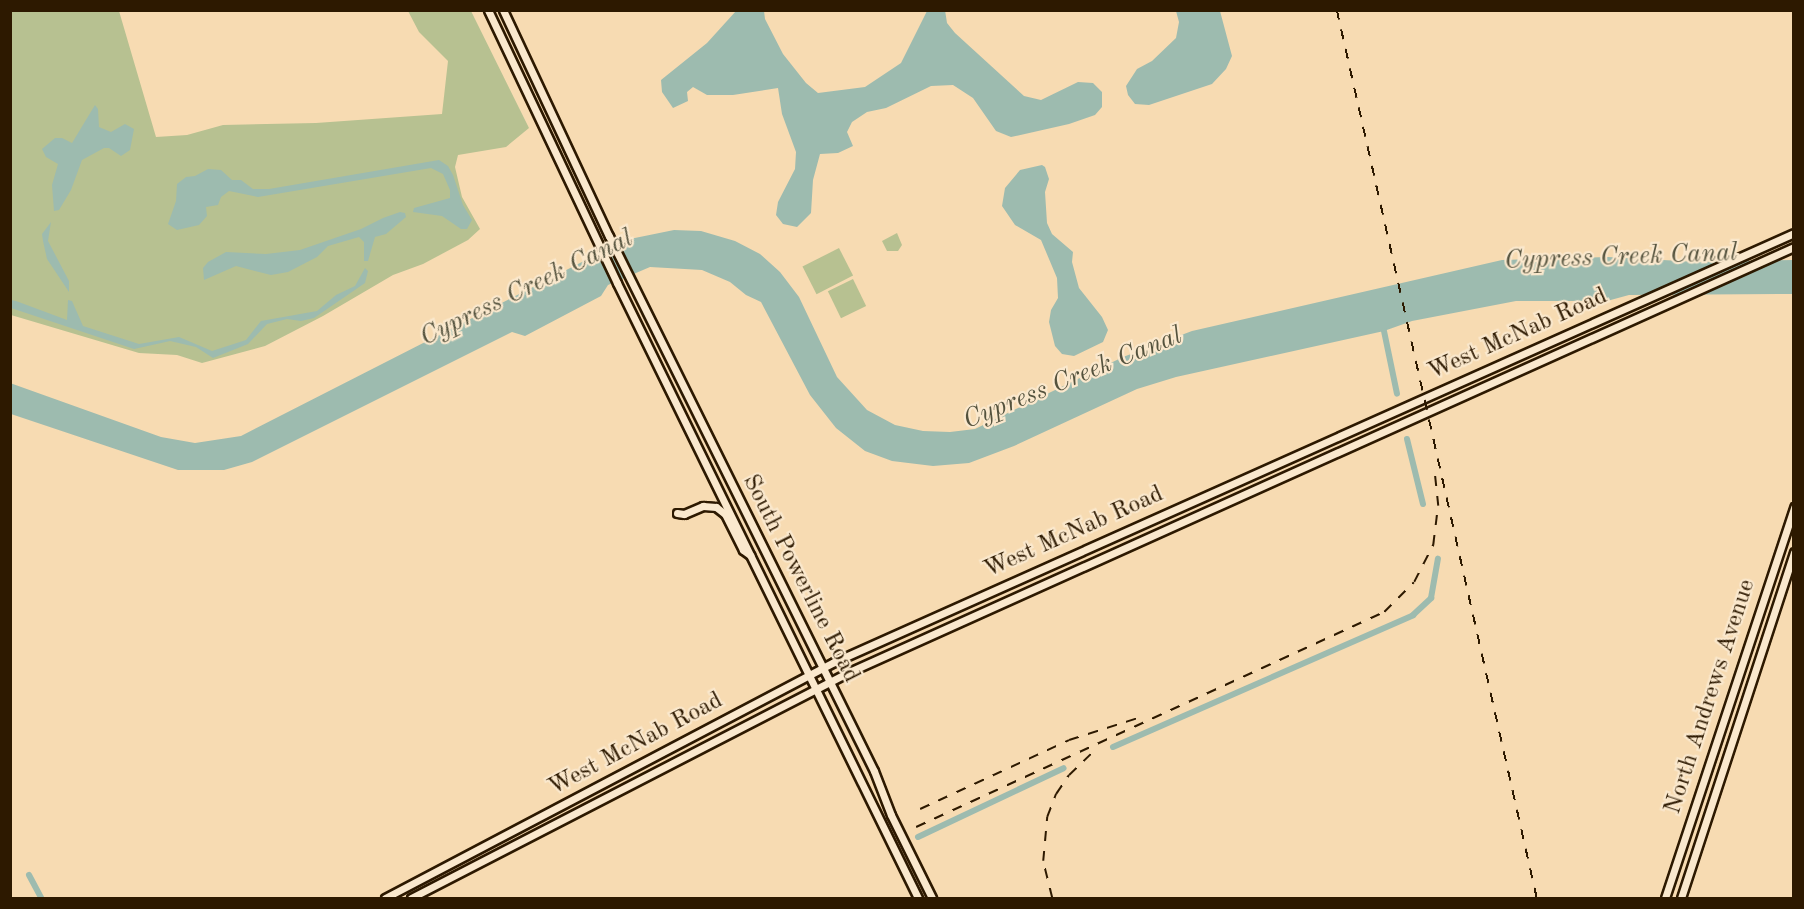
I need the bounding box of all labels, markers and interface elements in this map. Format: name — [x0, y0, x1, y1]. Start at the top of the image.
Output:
water label: Cypress Creek Canal — [415, 224, 639, 354]
water label: Cypress Creek Canal — [1504, 238, 1738, 278]
street label: West McNab Road — [1424, 283, 1612, 387]
water label: Cypress Creek Canal — [959, 321, 1187, 437]
street label: South Powerline Road — [735, 470, 865, 688]
street label: West McNab Road — [980, 481, 1168, 585]
street label: North Andrews Avenue — [1659, 576, 1763, 818]
street label: West McNab Road — [544, 687, 728, 803]

